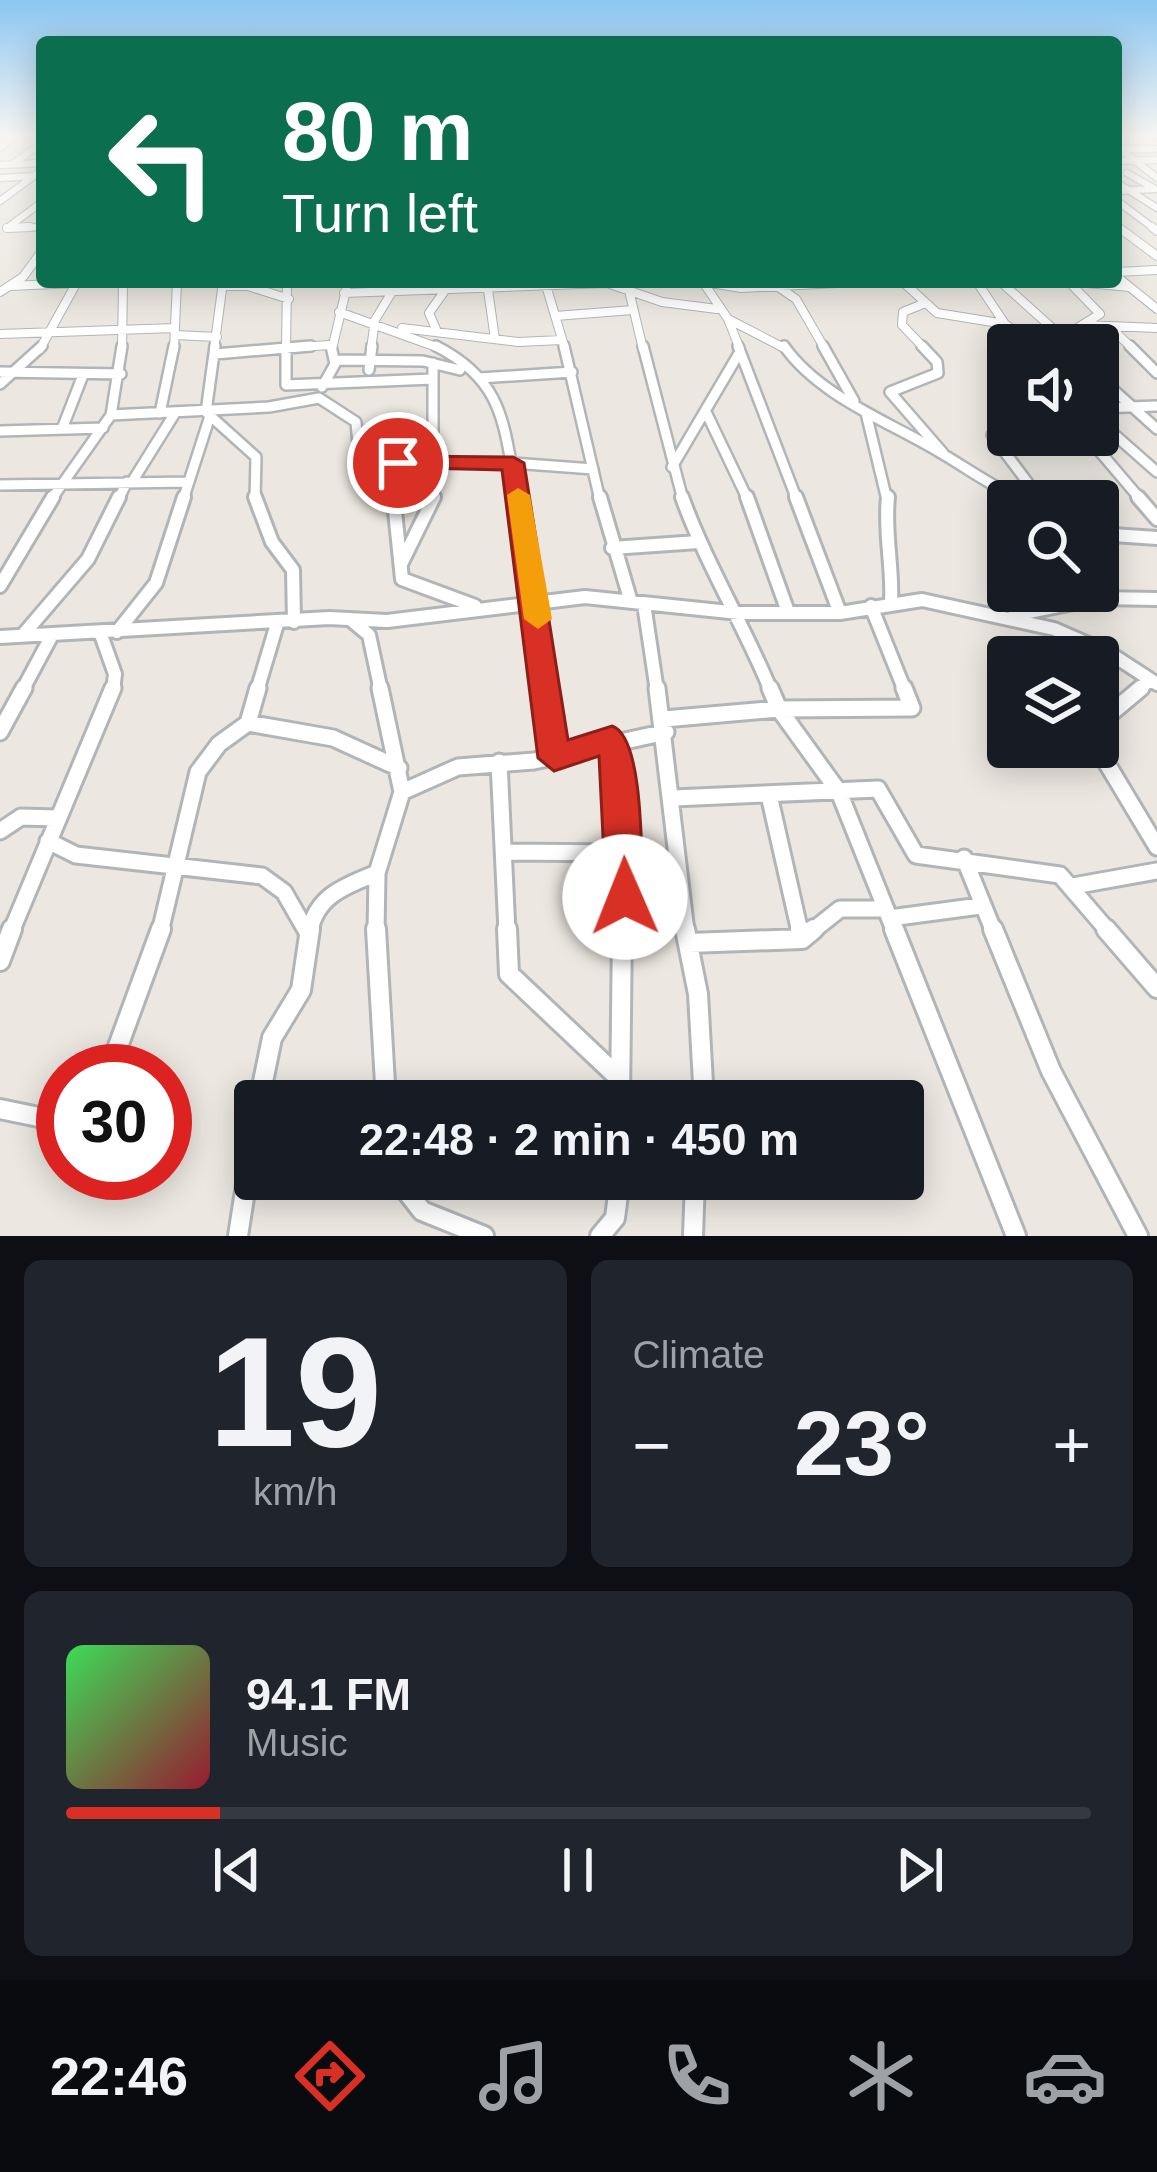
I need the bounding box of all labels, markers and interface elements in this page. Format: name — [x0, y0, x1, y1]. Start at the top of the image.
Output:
icon: left — [84, 84, 240, 240]
text: 80 m — [282, 84, 473, 178]
text: Turn left — [282, 183, 478, 243]
map controls — [987, 324, 1119, 768]
button: sound — [987, 324, 1119, 456]
pin — [347, 412, 449, 514]
icon: arrive — [365, 430, 431, 496]
button: search — [987, 480, 1119, 612]
button: layers — [987, 636, 1119, 768]
position arrow — [562, 834, 688, 960]
speed limit sign: 30 — [36, 1044, 192, 1200]
text: 22:48 · 2 min · 450 m — [359, 1114, 799, 1165]
text: 19 — [208, 1305, 382, 1479]
text: Climate — [633, 1333, 765, 1376]
text: 23° — [794, 1394, 930, 1494]
text: − — [633, 1408, 671, 1482]
text: + — [1052, 1408, 1091, 1482]
text: km/h — [253, 1470, 338, 1513]
text: 94.1 FM — [246, 1669, 411, 1720]
text: Music — [246, 1721, 348, 1764]
icon: previous — [204, 1837, 270, 1903]
icon: pause — [545, 1837, 611, 1903]
icon: next — [887, 1837, 953, 1903]
icon: directions — [288, 2034, 372, 2118]
icon: music — [472, 2034, 556, 2118]
icon: phone — [655, 2034, 739, 2118]
icon: climate — [839, 2034, 923, 2118]
icon: car — [1023, 2034, 1107, 2118]
text: 22:46 — [50, 2046, 188, 2106]

